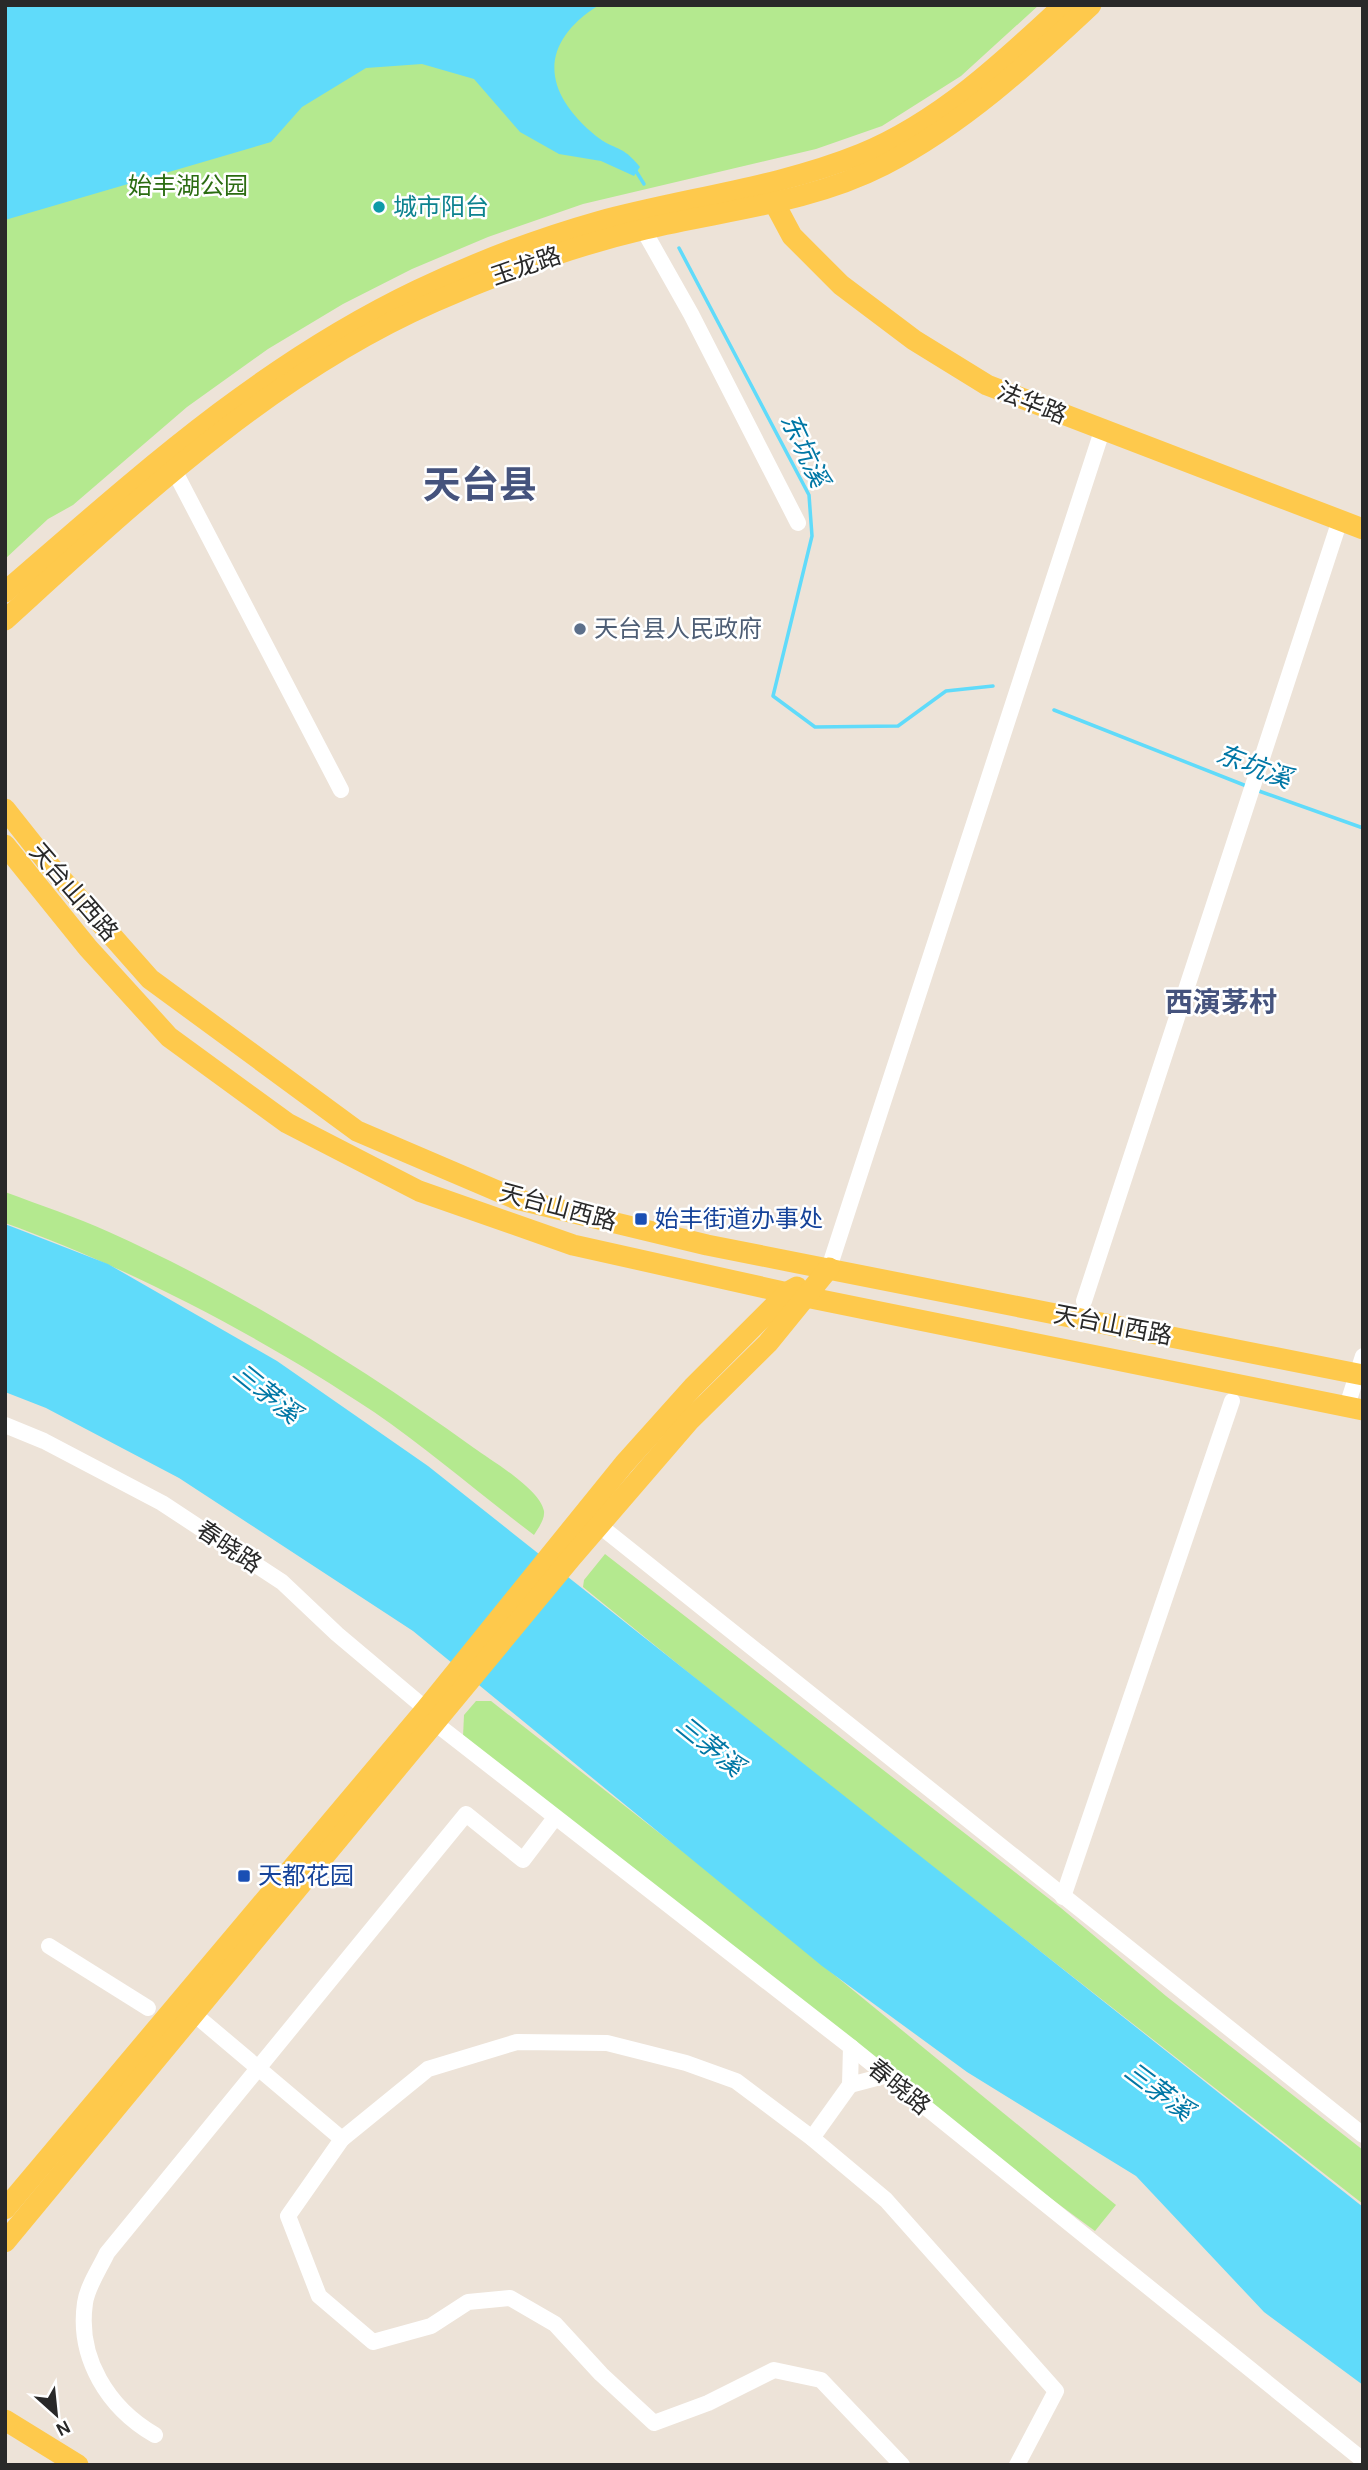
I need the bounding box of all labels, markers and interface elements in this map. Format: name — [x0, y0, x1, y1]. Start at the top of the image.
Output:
park label: 始丰湖公园 — [128, 172, 248, 200]
place label: 城市阳台 — [393, 193, 489, 221]
marker: 城市阳台 — [371, 199, 387, 215]
street label: 玉龙路 — [487, 241, 565, 291]
street label: 法华路 — [993, 377, 1071, 429]
water label: 东坑溪 — [774, 408, 836, 495]
district label: 天台县 — [423, 463, 537, 508]
place label: 天台县人民政府 — [594, 615, 762, 643]
marker: 天台县人民政府 — [572, 621, 588, 637]
water label: 东坑溪 — [1212, 738, 1299, 796]
street label: 天台山西路 — [24, 838, 124, 946]
district label: 西演茅村 — [1165, 986, 1277, 1019]
street label: 天台山西路 — [496, 1178, 620, 1236]
place label: 始丰街道办事处 — [655, 1205, 823, 1233]
marker: 始丰街道办事处 — [633, 1211, 649, 1227]
street label: 天台山西路 — [1051, 1300, 1175, 1350]
water label: 三茅溪 — [227, 1357, 309, 1432]
street label: 春晓路 — [191, 1515, 267, 1579]
water label: 三茅溪 — [670, 1710, 752, 1785]
place label: 天都花园 — [258, 1862, 354, 1890]
marker: 天都花园 — [236, 1868, 252, 1884]
street label: 春晓路 — [862, 2053, 936, 2121]
water label: 三茅溪 — [1118, 2056, 1202, 2129]
north arrow — [21, 2379, 91, 2449]
text: N — [52, 2415, 74, 2441]

